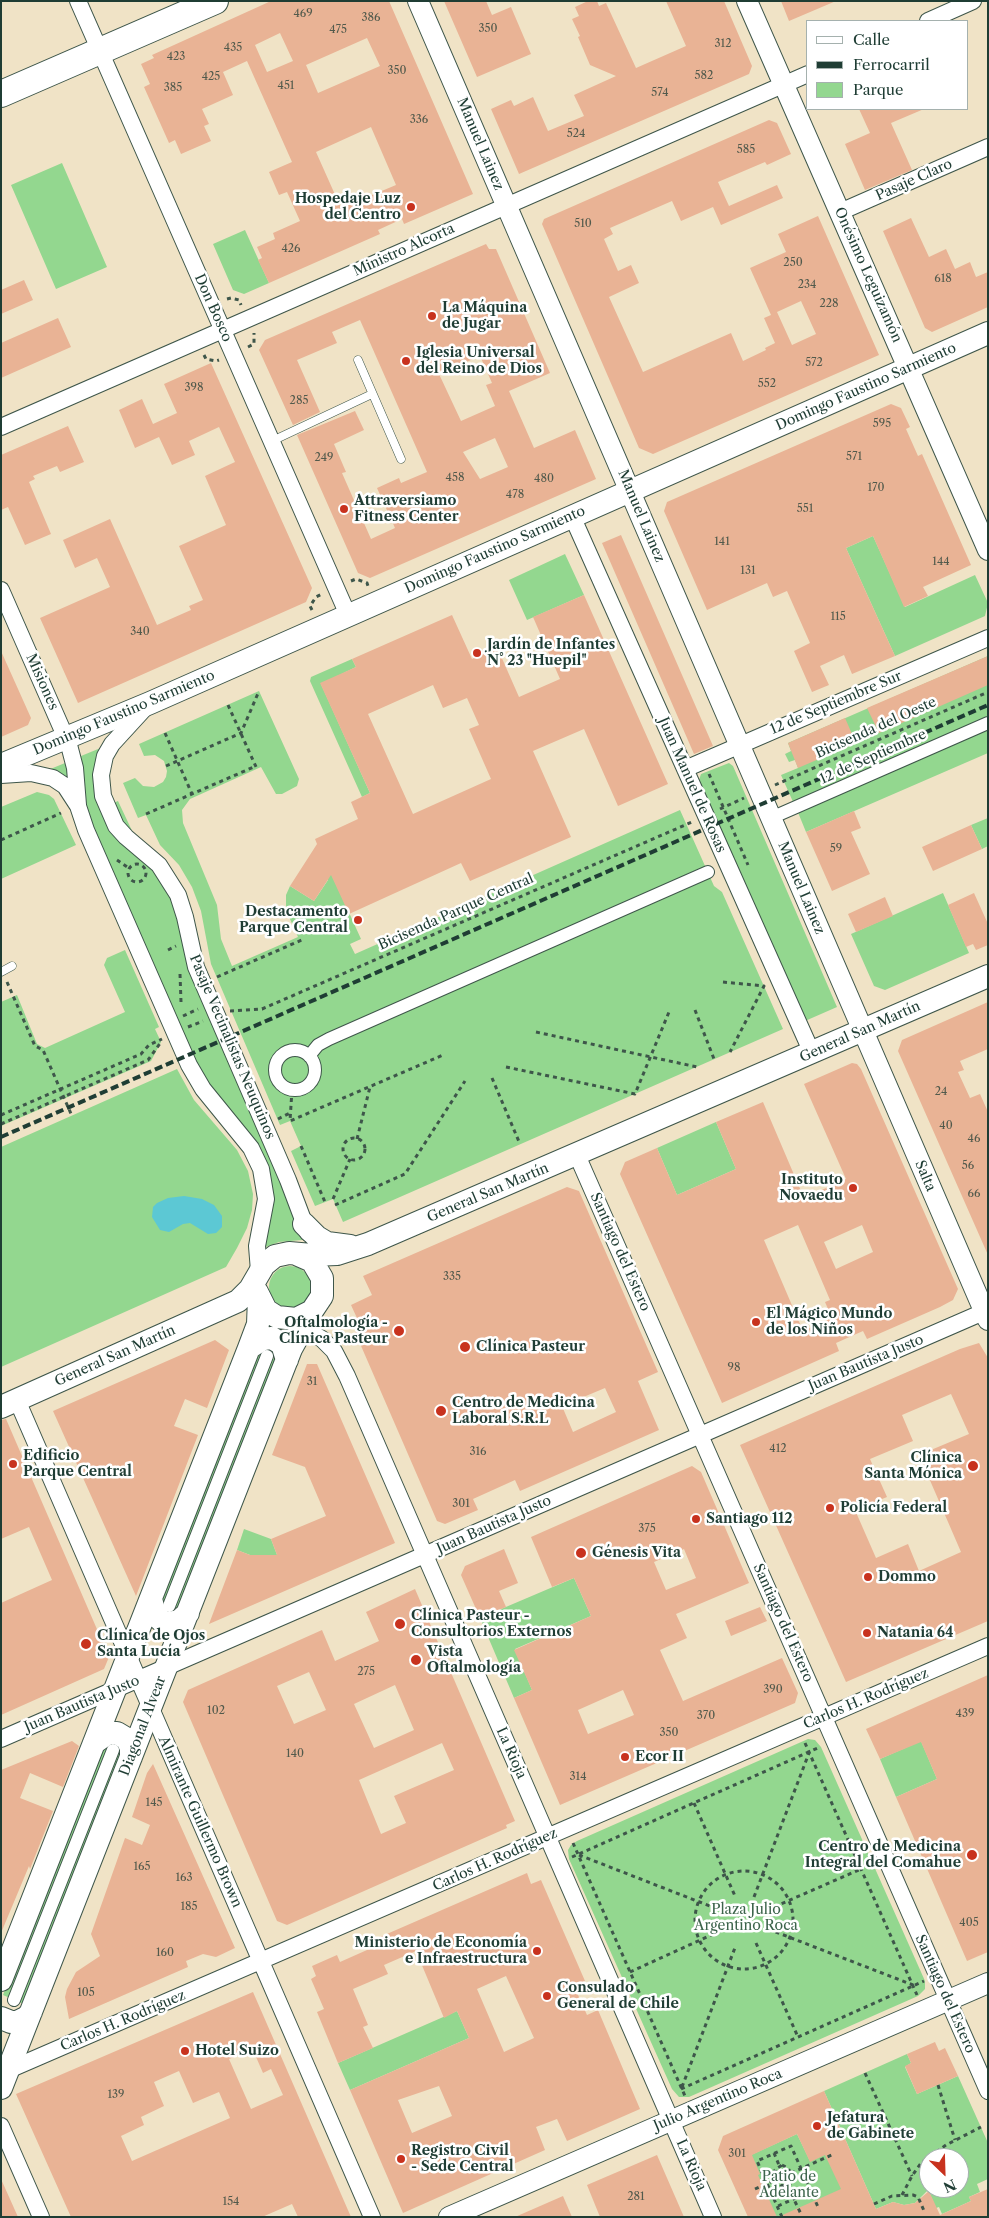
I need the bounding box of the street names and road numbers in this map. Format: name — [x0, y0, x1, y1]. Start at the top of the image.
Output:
street label: Manuel Lainez — [453, 95, 507, 193]
street label: Pasaje Claro — [873, 156, 955, 204]
street label: Onésimo Leguizamón — [831, 205, 905, 345]
street label: Ministro Alcorta — [351, 220, 457, 280]
street label: Don Bosco — [191, 271, 235, 345]
street label: Domingo Faustino Sarmiento — [773, 340, 959, 434]
street label: Manuel Lainez — [614, 467, 668, 565]
street label: Domingo Faustino Sarmiento — [402, 503, 588, 597]
street label: Misiones — [22, 651, 62, 713]
street label: Domingo Faustino Sarmiento — [31, 667, 217, 759]
street label: 12 de Septiembre Sur — [768, 668, 904, 738]
street label: Bicisenda del Oeste — [813, 694, 939, 762]
street label: Juan Manuel de Rosas — [655, 715, 729, 855]
street label: 12 de Septiembre — [817, 726, 929, 788]
street label: Manuel Lainez — [774, 839, 828, 937]
street label: Bicisenda Parque Central — [376, 870, 536, 954]
street label: Pasaje Vecinalistas Neuquinos — [185, 952, 279, 1142]
street label: General San Martín — [797, 998, 923, 1066]
street label: Salta — [911, 1158, 939, 1194]
street label: General San Martín — [425, 1160, 551, 1226]
street label: Santiago del Estero — [586, 1190, 654, 1314]
street label: General San Martín — [52, 1322, 178, 1390]
street label: Juan Bautista Justo — [806, 1331, 926, 1395]
street label: Juan Bautista Justo — [434, 1492, 554, 1558]
street label: Santiago del Estero — [749, 1561, 817, 1685]
street label: Carlos H. Rodríguez — [801, 1665, 931, 1733]
street label: Juan Bautista Justo — [22, 1672, 142, 1736]
street label: Diagonal Alvear — [116, 1674, 170, 1778]
street label: La Rioja — [492, 1725, 530, 1781]
street label: Almirante Guillermo Brown — [155, 1734, 245, 1910]
street label: Carlos H. Rodríguez — [430, 1825, 560, 1895]
street label: Santiago del Estero — [911, 1932, 979, 2056]
street label: Carlos H. Rodríguez — [58, 1987, 188, 2055]
street label: Julio Argentino Roca — [651, 2065, 785, 2135]
street label: La Rioja — [672, 2137, 710, 2193]

